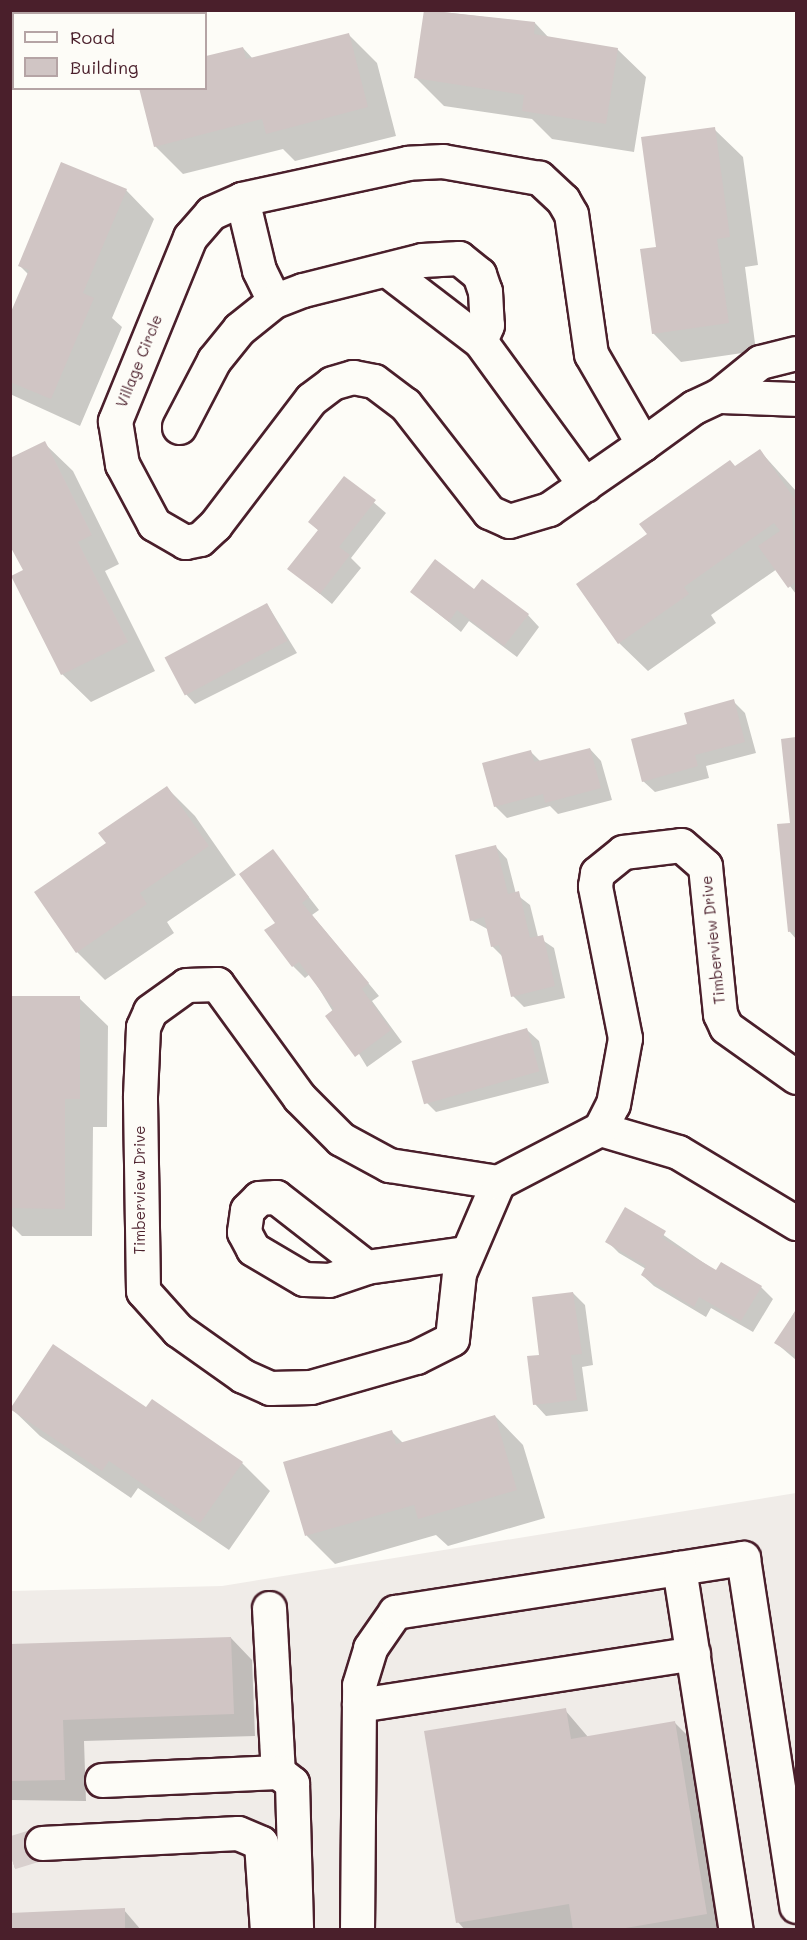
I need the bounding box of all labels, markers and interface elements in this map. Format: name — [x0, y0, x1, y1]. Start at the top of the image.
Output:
legend — [12, 12, 207, 90]
text: Road — [70, 25, 115, 49]
text: Building — [70, 55, 138, 79]
street label: Village Circle — [112, 312, 166, 410]
street label: Timberview Drive — [697, 875, 729, 1005]
street label: Timberview Drive — [131, 1125, 149, 1255]

